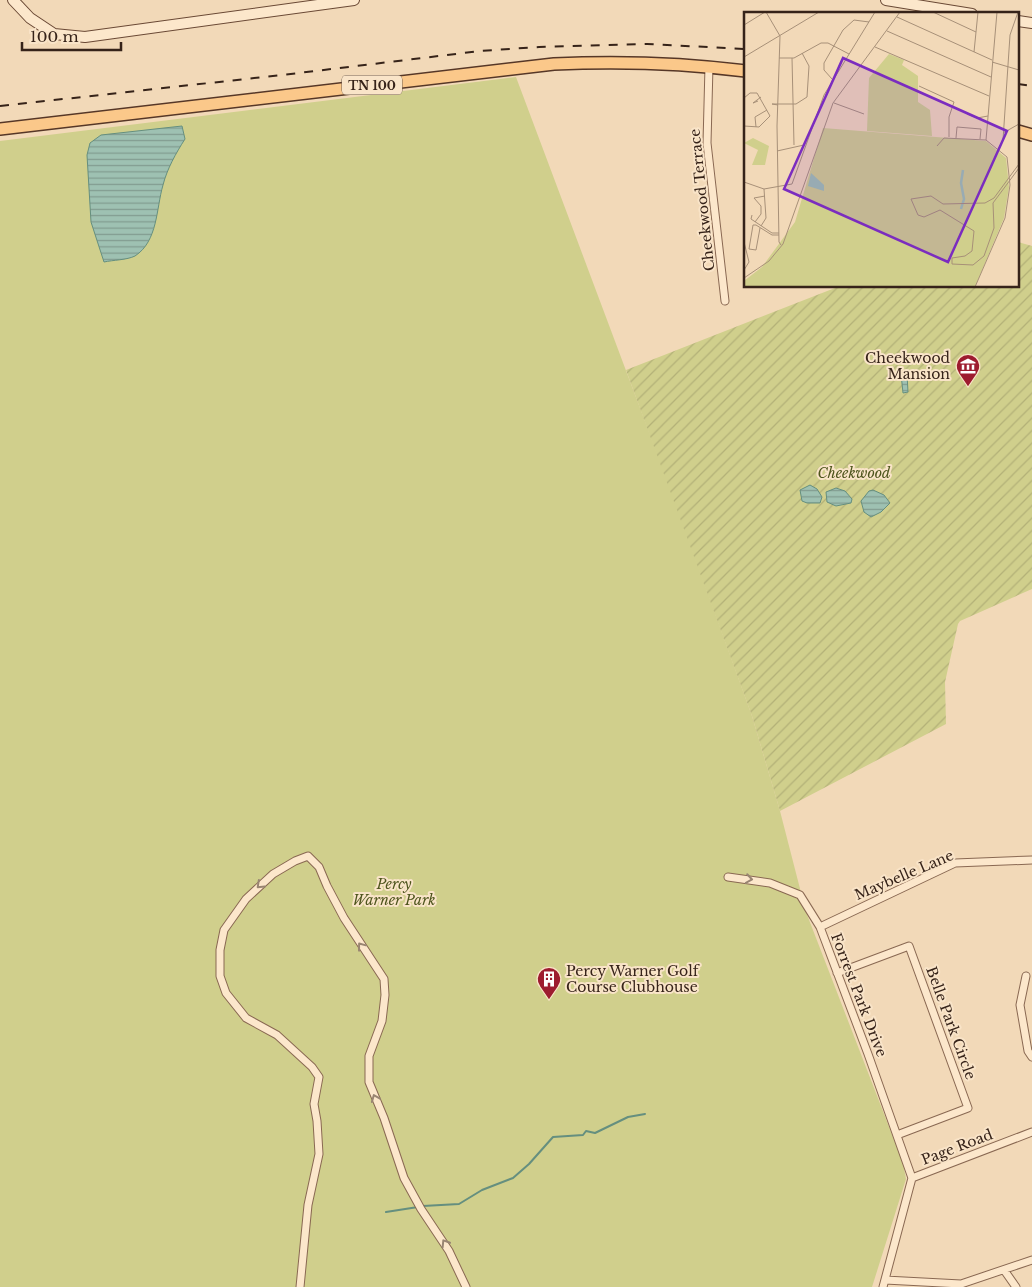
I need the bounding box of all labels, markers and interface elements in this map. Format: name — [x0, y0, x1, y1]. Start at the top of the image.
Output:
inset map — [744, 12, 1020, 288]
scale bar — [22, 20, 121, 52]
text: 100 m — [30, 27, 79, 46]
road number: TN 100 — [342, 76, 402, 94]
street label: Cheekwood Terrace — [686, 128, 718, 272]
place label: Cheekwood Mansion — [865, 349, 951, 383]
museum icon: Cheekwood Mansion — [955, 353, 981, 387]
park label: Cheekwood — [818, 464, 891, 482]
street label: Maybelle Lane — [852, 846, 956, 904]
one-way arrow — [745, 874, 753, 884]
park label: Percy Warner Park — [352, 875, 436, 909]
one-way arrow — [257, 880, 266, 889]
street label: Forrest Park Drive — [827, 931, 891, 1059]
one-way arrow — [359, 943, 367, 952]
place label: Percy Warner Golf Course Clubhouse — [566, 962, 701, 996]
street label: Belle Park Circle — [922, 964, 980, 1082]
building icon: Percy Warner Golf Course Clubhouse — [536, 966, 562, 1000]
one-way arrow — [371, 1094, 381, 1103]
street label: Page Road — [919, 1125, 996, 1169]
one-way arrow — [441, 1240, 451, 1249]

